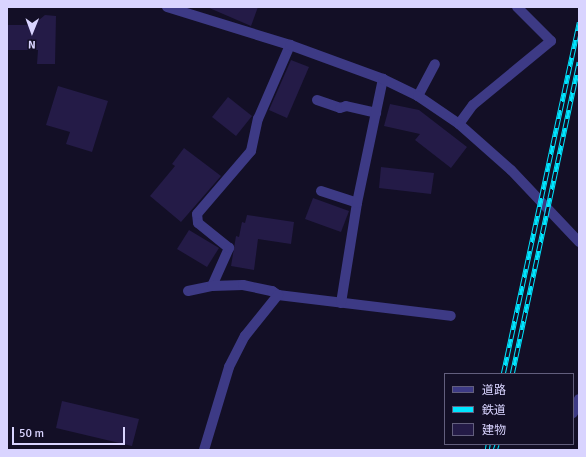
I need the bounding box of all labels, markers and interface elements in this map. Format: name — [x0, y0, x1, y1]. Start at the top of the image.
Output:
north arrow — [12, 12, 52, 52]
text: N — [28, 38, 36, 51]
legend — [444, 373, 574, 445]
text: 道路 — [482, 383, 506, 398]
text: 鉄道 — [482, 403, 506, 418]
scale bar — [14, 419, 127, 445]
text: 建物 — [482, 423, 506, 438]
text: 50 m — [19, 426, 44, 441]

